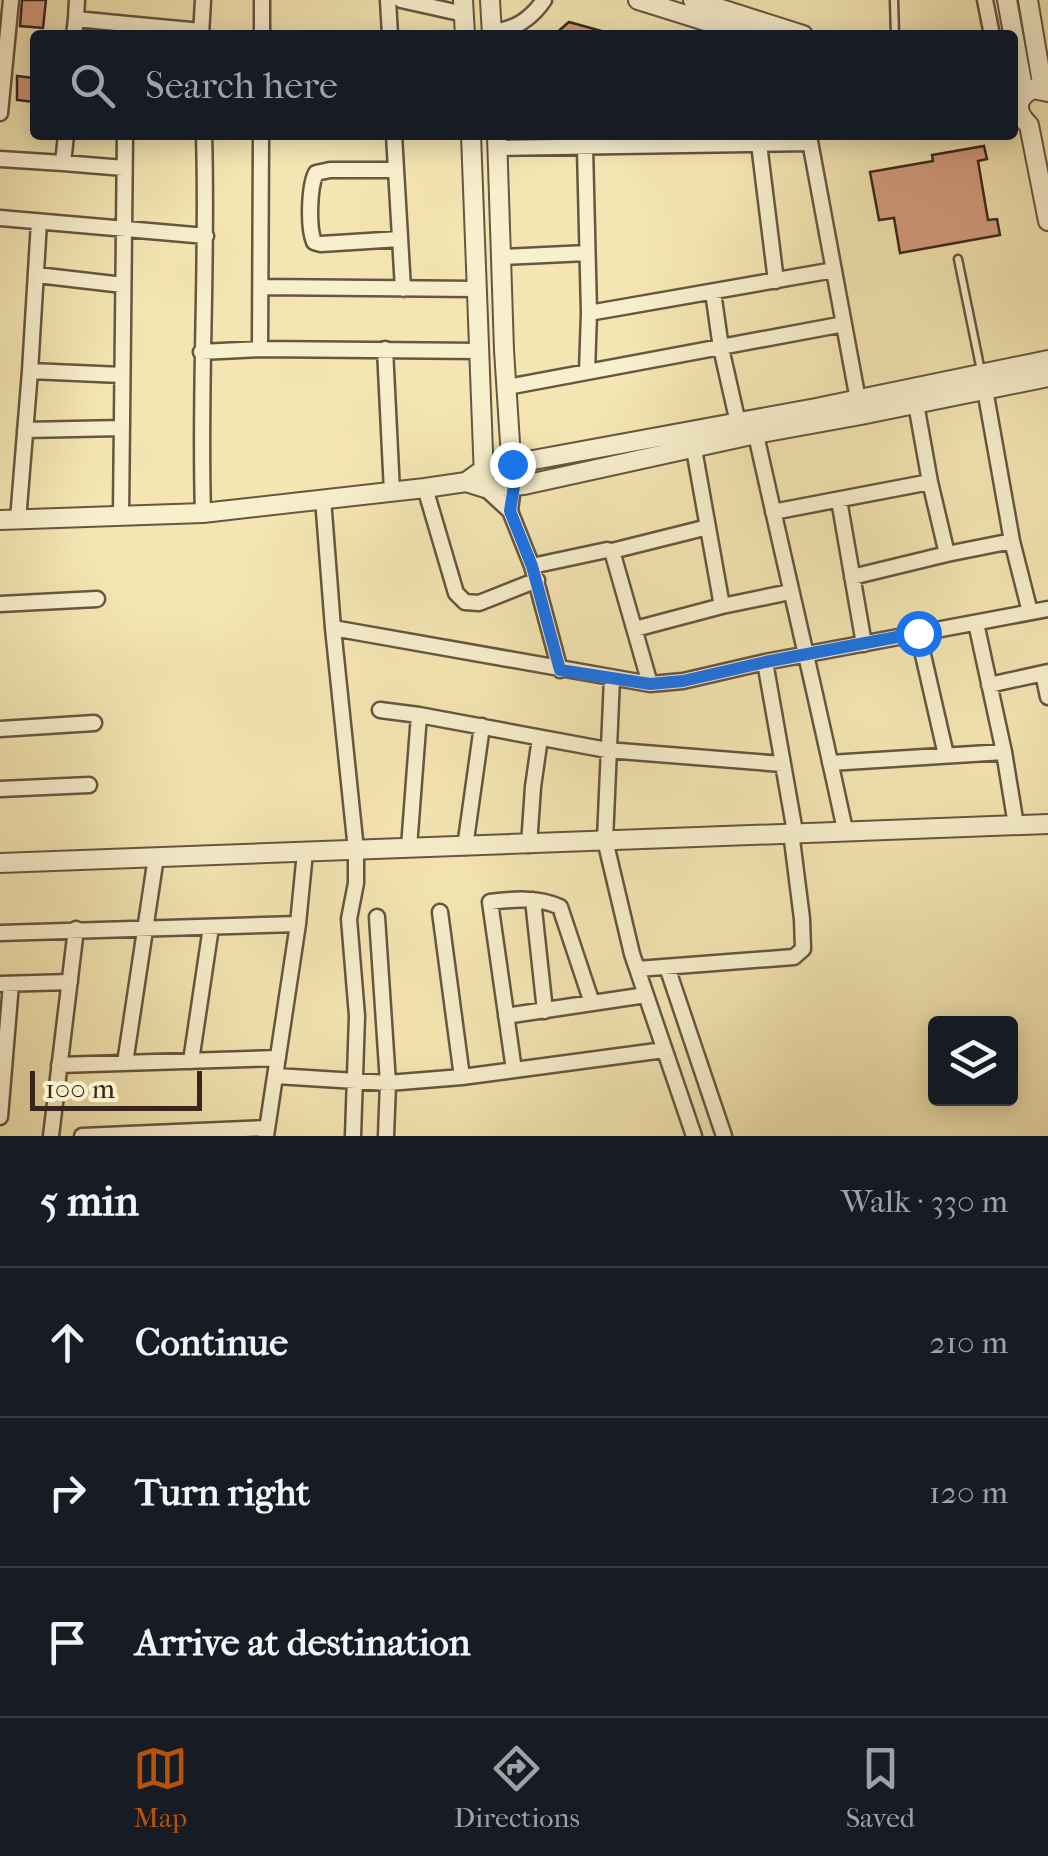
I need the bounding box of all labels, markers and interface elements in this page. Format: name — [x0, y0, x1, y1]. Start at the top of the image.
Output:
search box — [30, 30, 1018, 140]
icon: search — [65, 58, 120, 113]
text: Search here — [145, 63, 338, 108]
route end — [490, 442, 536, 488]
route start — [896, 611, 942, 657]
map controls — [928, 1016, 1018, 1106]
button: layers — [928, 1016, 1018, 1106]
scale bar — [30, 1066, 202, 1110]
text: 100 m — [45, 1072, 115, 1105]
text: 5 min — [40, 1177, 139, 1226]
text: Walk · 330 m — [841, 1183, 1008, 1220]
icon: ahead — [40, 1315, 95, 1370]
text: Continue — [135, 1320, 288, 1365]
text: 210 m — [929, 1324, 1008, 1361]
icon: right — [40, 1465, 95, 1520]
text: Turn right — [135, 1470, 310, 1515]
text: 120 m — [929, 1474, 1008, 1511]
icon: arrive — [40, 1615, 95, 1670]
text: Arrive at destination — [135, 1620, 471, 1665]
tab: Map — [133, 1741, 188, 1834]
tab: Directions — [454, 1741, 580, 1834]
tab: Saved — [846, 1741, 915, 1834]

